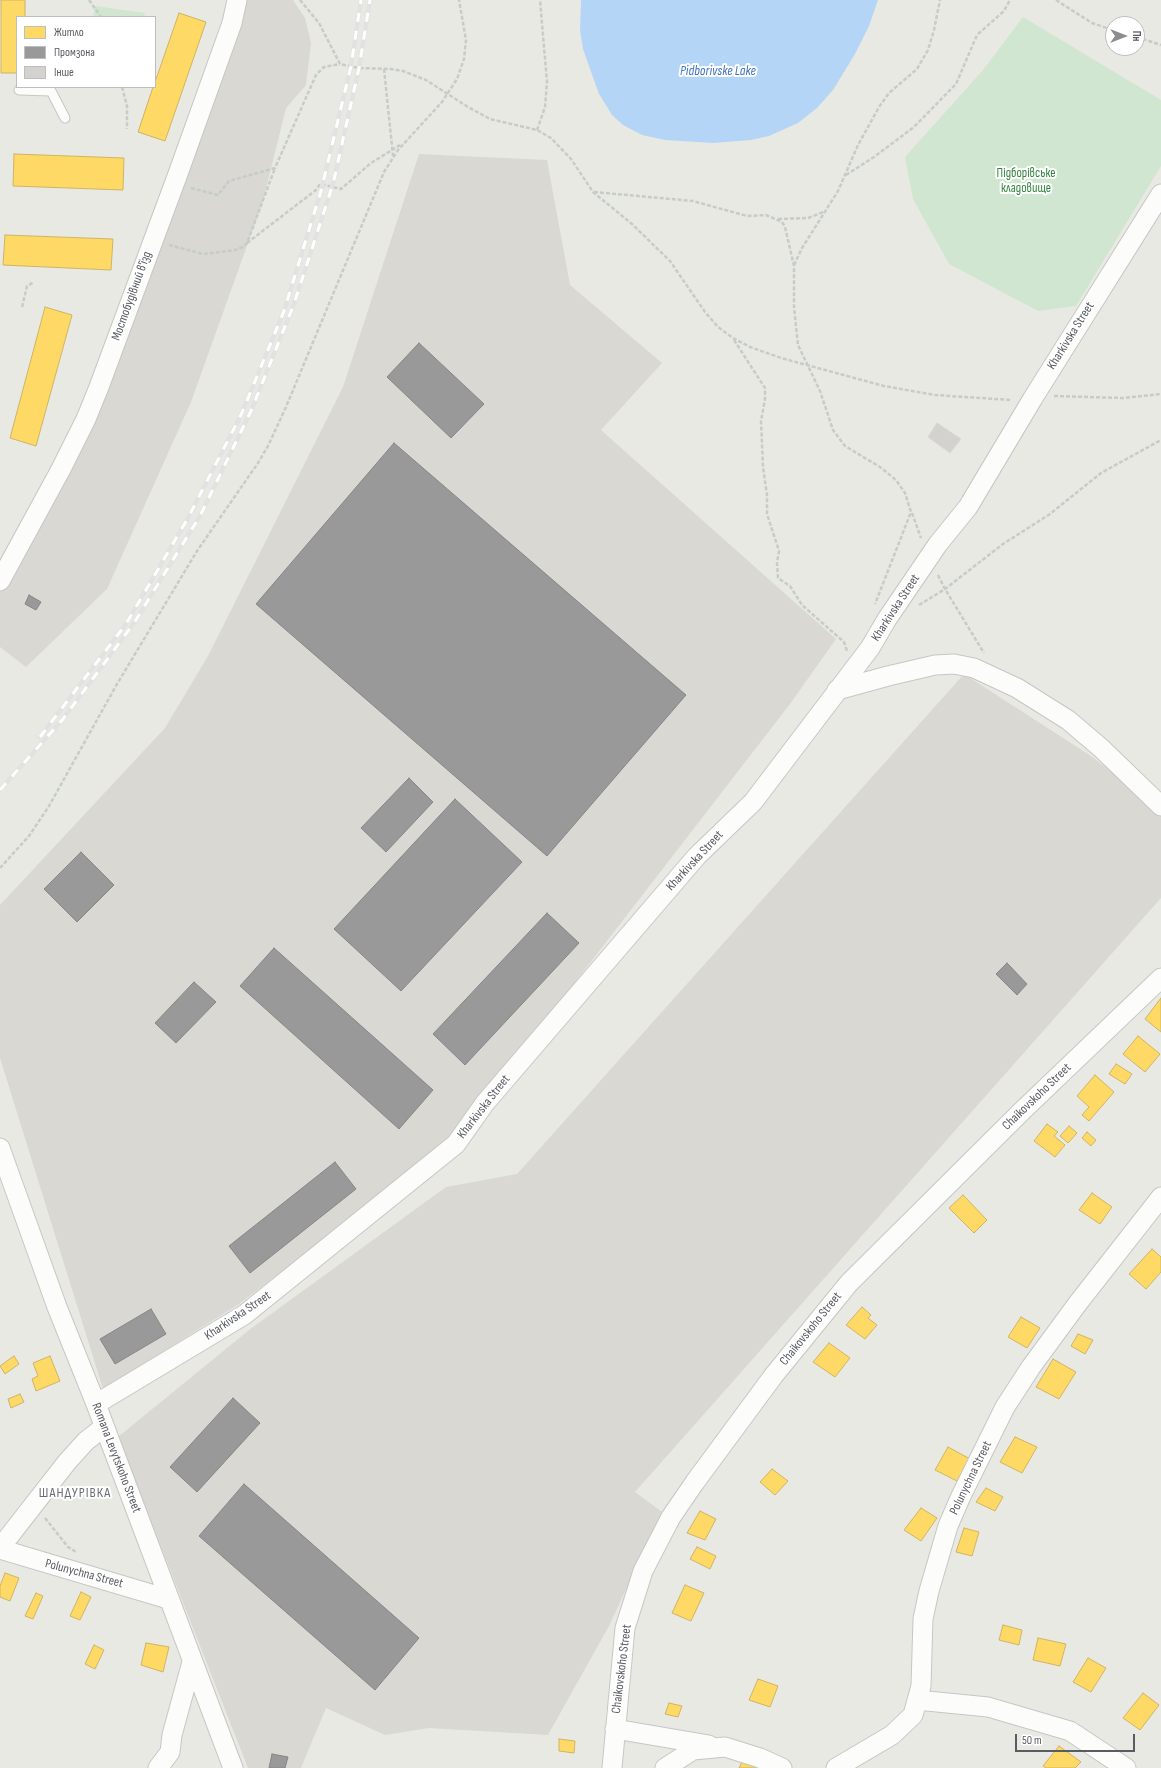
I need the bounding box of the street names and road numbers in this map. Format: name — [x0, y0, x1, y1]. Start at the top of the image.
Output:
street label: Мостобудівний в'їзд — [109, 249, 155, 343]
street label: Kharkivska Street — [1044, 299, 1098, 373]
street label: Kharkivska Street — [869, 572, 923, 644]
street label: Kharkivska Street — [663, 828, 727, 894]
street label: Chaikovskoho Street — [999, 1060, 1075, 1134]
street label: Kharkivska Street — [454, 1072, 514, 1142]
street label: Kharkivska Street — [202, 1288, 274, 1344]
street label: Chaikovskoho Street — [777, 1289, 845, 1369]
street label: Romana Levytskoho Street — [88, 1401, 144, 1515]
street label: Polunychna Street — [946, 1439, 996, 1517]
street label: Polunychna Street — [43, 1556, 125, 1592]
street label: Chaikovskoho Street — [609, 1624, 635, 1714]

